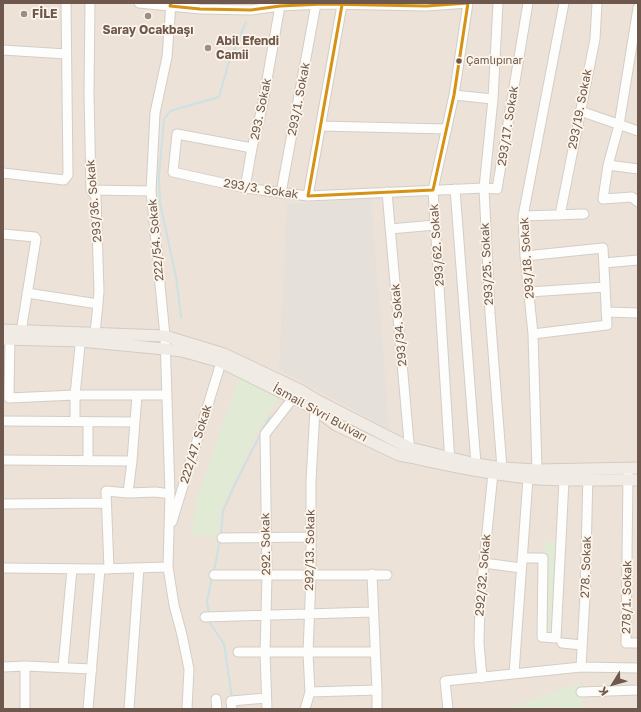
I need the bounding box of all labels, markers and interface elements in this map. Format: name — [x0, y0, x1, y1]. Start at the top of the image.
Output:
place label: FİLE — [32, 7, 58, 21]
marker: FİLE — [19, 9, 29, 19]
marker: Saray Ocakbaşı — [143, 11, 153, 21]
place label: Saray Ocakbaşı — [103, 23, 193, 37]
place label: Abil Efendi Camii — [216, 34, 279, 62]
marker: Abil Efendi Camii — [203, 43, 213, 53]
place label: Çamlıpınar — [466, 54, 523, 68]
marker: Çamlıpınar — [454, 56, 464, 66]
street label: 293/1. Sokak — [285, 61, 313, 137]
street label: 293/19. Sokak — [565, 67, 595, 151]
street label: 293. Sokak — [247, 77, 275, 141]
street label: 293/17. Sokak — [495, 85, 521, 167]
street label: 293/36. Sokak — [83, 159, 105, 243]
street label: 293/3. Sokak — [222, 176, 300, 202]
street label: 222/54. Sokak — [145, 198, 167, 282]
street label: 293/62. Sokak — [427, 203, 447, 287]
street label: 293/18. Sokak — [517, 217, 537, 299]
street label: 293/25. Sokak — [478, 222, 496, 306]
street label: 293/34. Sokak — [388, 283, 410, 367]
street label: İsmail Sivri Bulvarı — [270, 381, 370, 445]
street label: 222/47. Sokak — [177, 403, 215, 485]
street label: 292/13. Sokak — [302, 509, 318, 591]
street label: 292. Sokak — [258, 512, 274, 576]
street label: 292/32. Sokak — [472, 533, 494, 617]
street label: 278. Sokak — [578, 536, 594, 598]
street label: 278/1. Sokak — [619, 560, 635, 634]
north arrow — [593, 664, 633, 704]
text: K — [595, 684, 611, 699]

